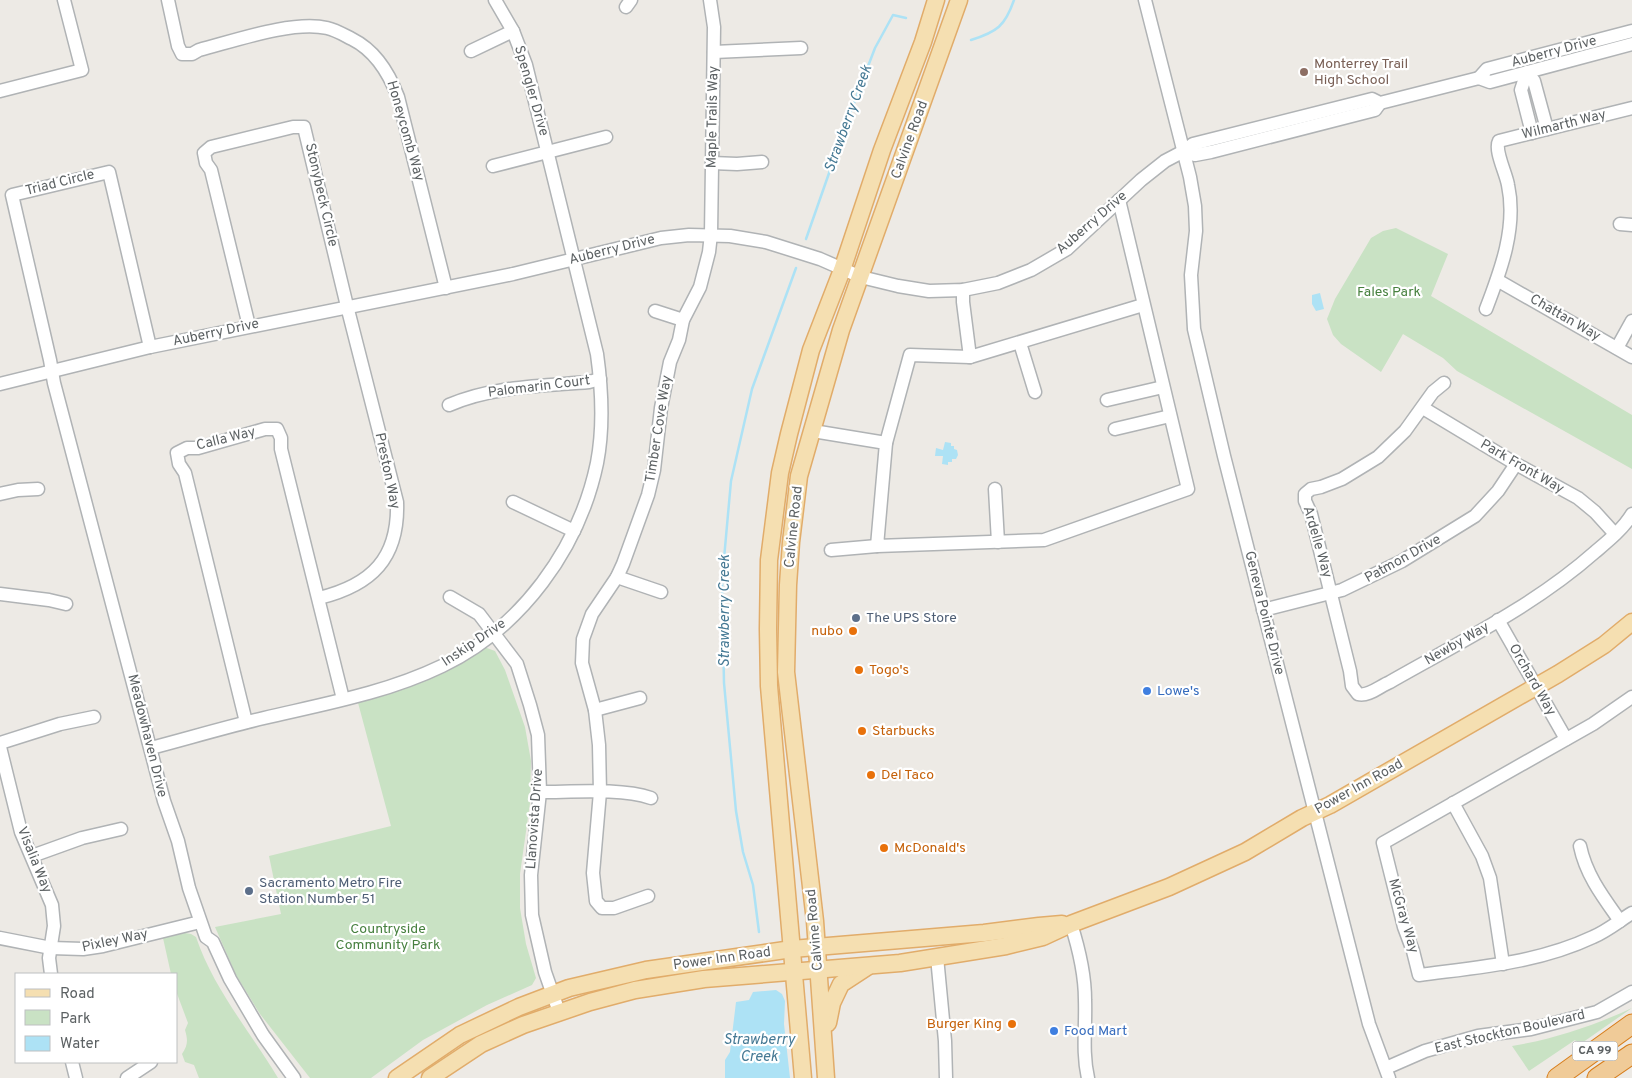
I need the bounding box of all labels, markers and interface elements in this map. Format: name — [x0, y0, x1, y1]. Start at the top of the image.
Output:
street label: Auberry Drive — [1509, 32, 1599, 72]
street label: Spengler Drive — [510, 44, 552, 138]
place label: Monterrey Trail High School — [1314, 56, 1408, 89]
water label: Strawberry Creek — [821, 62, 877, 175]
street label: Maple Trails Way — [704, 66, 722, 168]
marker: Monterrey Trail High School — [1298, 66, 1310, 78]
street label: Honeycomb Way — [382, 79, 428, 183]
street label: Calvine Road — [888, 98, 932, 182]
street label: Wilmarth Way — [1520, 106, 1608, 144]
street label: Stonybeck Circle — [301, 141, 341, 249]
street label: Triad Circle — [24, 166, 96, 200]
street label: Auberry Drive — [1053, 188, 1131, 258]
street label: Auberry Drive — [567, 231, 657, 269]
park label: Fales Park — [1357, 284, 1421, 301]
street label: Chattan Way — [1527, 291, 1603, 345]
street label: Auberry Drive — [171, 316, 261, 350]
street label: Palomarin Court — [487, 372, 591, 402]
street label: Timber Cove Way — [642, 374, 676, 484]
street label: Calla Way — [195, 423, 257, 455]
street label: Preston Way — [371, 431, 403, 511]
street label: Park Front Way — [1477, 436, 1567, 498]
street label: Calvine Road — [781, 485, 807, 569]
street label: Ardelle Way — [1299, 504, 1335, 580]
street label: Patmon Drive — [1362, 531, 1444, 587]
street label: Geneva Pointe Drive — [1240, 549, 1288, 677]
water label: Strawberry Creek — [716, 554, 735, 667]
place label: The UPS Store — [866, 610, 957, 627]
marker: The UPS Store — [850, 612, 862, 624]
street label: Inskip Drive — [439, 615, 509, 671]
street label: Newby Way — [1422, 619, 1492, 669]
place label: nubo — [811, 623, 843, 640]
marker: nubo — [847, 625, 859, 637]
street label: Orchard Way — [1505, 641, 1559, 719]
place label: Togo's — [869, 662, 909, 679]
marker: Togo's — [853, 664, 865, 676]
street label: Meadowhaven Drive — [123, 673, 171, 799]
place label: Lowe's — [1157, 683, 1199, 700]
marker: Lowe's — [1141, 685, 1153, 697]
place label: Starbucks — [872, 723, 935, 740]
marker: Starbucks — [856, 725, 868, 737]
street label: Power Inn Road — [1312, 756, 1406, 818]
place label: Del Taco — [881, 767, 934, 784]
street label: Llanovista Drive — [523, 768, 547, 870]
marker: Del Taco — [865, 769, 877, 781]
street label: Visalia Way — [13, 824, 55, 896]
place label: McDonald's — [894, 840, 966, 857]
marker: McDonald's — [878, 842, 890, 854]
place label: Sacramento Metro Fire Station Number 51 — [259, 875, 402, 908]
street label: McGray Way — [1384, 877, 1422, 955]
marker: Sacramento Metro Fire Station Number 51 — [243, 885, 255, 897]
street label: Calvine Road — [803, 888, 827, 972]
park label: Countryside Community Park — [336, 921, 440, 954]
street label: Pixley Way — [80, 926, 150, 956]
street label: Power Inn Road — [672, 944, 772, 974]
legend — [15, 973, 178, 1063]
text: Road — [60, 985, 95, 1004]
street label: East Stockton Boulevard — [1433, 1006, 1587, 1058]
text: Park — [60, 1010, 91, 1029]
place label: Burger King — [927, 1016, 1002, 1033]
marker: Burger King — [1006, 1018, 1018, 1030]
place label: Food Mart — [1064, 1023, 1127, 1040]
marker: Food Mart — [1048, 1025, 1060, 1037]
water label: Strawberry Creek — [723, 1031, 796, 1067]
text: Water — [60, 1035, 100, 1054]
road number: CA 99 — [1572, 1042, 1618, 1060]

